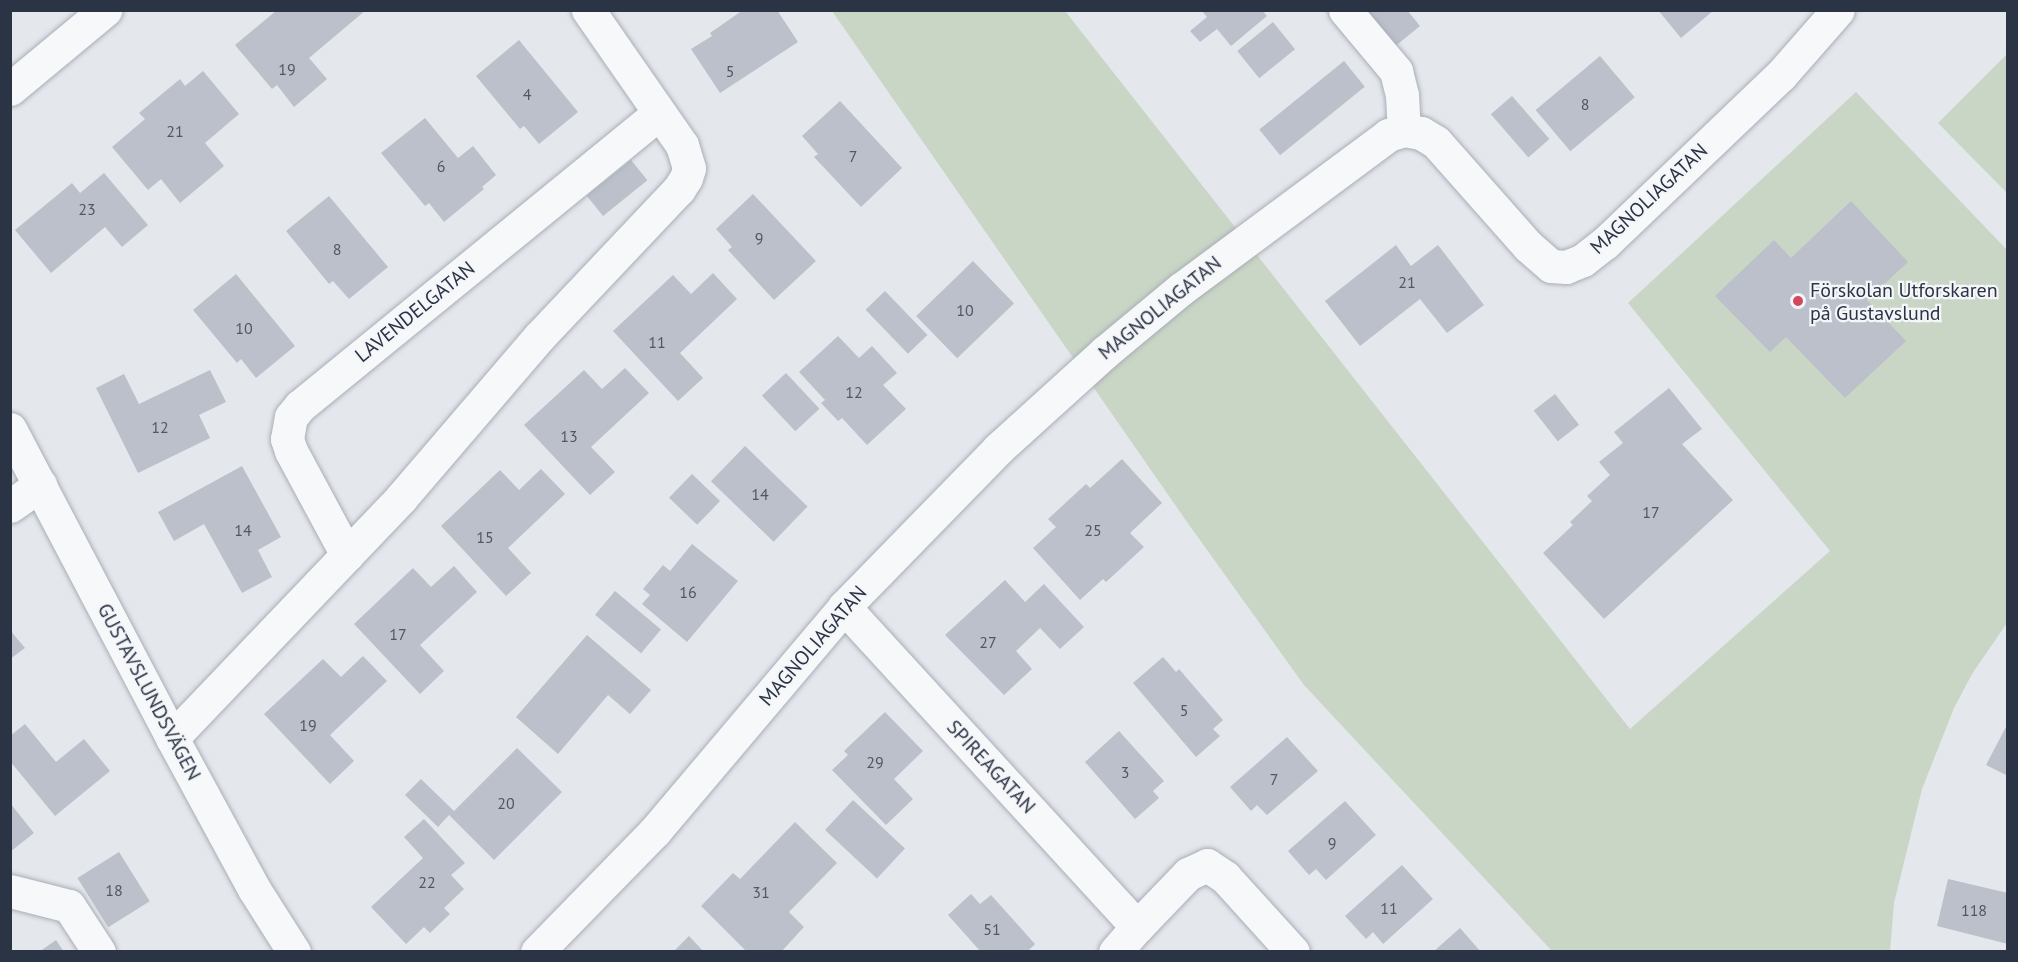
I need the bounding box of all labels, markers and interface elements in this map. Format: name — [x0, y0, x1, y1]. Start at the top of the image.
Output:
house number: 19 — [278, 59, 296, 79]
house number: 5 — [726, 61, 734, 81]
house number: 4 — [523, 84, 531, 104]
house number: 8 — [1581, 94, 1589, 114]
house number: 21 — [166, 121, 184, 141]
street label: MAGNOLIAGATAN — [1585, 139, 1713, 259]
house number: 7 — [849, 146, 857, 166]
house number: 6 — [437, 156, 445, 176]
house number: 23 — [78, 199, 96, 219]
house number: 9 — [755, 228, 763, 248]
house number: 8 — [333, 239, 341, 259]
street label: MAGNOLIAGATAN — [1094, 251, 1226, 365]
street label: LAVENDELGATAN — [350, 256, 480, 368]
house number: 21 — [1398, 272, 1416, 292]
place label: Förskolan Utforskaren på Gustavslund — [1810, 278, 1998, 325]
marker: Förskolan Utforskaren på Gustavslund — [1791, 294, 1805, 308]
house number: 10 — [956, 300, 974, 320]
house number: 10 — [235, 318, 253, 338]
house number: 11 — [648, 332, 666, 352]
house number: 12 — [845, 382, 863, 402]
house number: 12 — [151, 417, 169, 437]
house number: 13 — [560, 426, 578, 446]
house number: 14 — [751, 484, 769, 504]
house number: 17 — [1642, 502, 1660, 522]
house number: 14 — [234, 520, 252, 540]
house number: 25 — [1084, 520, 1102, 540]
house number: 15 — [476, 527, 494, 547]
street label: MAGNOLIAGATAN — [754, 581, 872, 711]
house number: 16 — [679, 582, 697, 602]
street label: GUSTAVSLUNDSVÄGEN — [92, 599, 206, 785]
house number: 17 — [389, 624, 407, 644]
house number: 27 — [979, 632, 997, 652]
house number: 5 — [1180, 700, 1188, 720]
house number: 19 — [299, 715, 317, 735]
street label: SPIREAGATAN — [942, 715, 1040, 819]
house number: 29 — [866, 752, 884, 772]
house number: 3 — [1121, 762, 1129, 782]
house number: 7 — [1270, 769, 1278, 789]
house number: 20 — [497, 793, 515, 813]
house number: 9 — [1328, 833, 1336, 853]
house number: 22 — [418, 872, 436, 892]
house number: 18 — [105, 880, 123, 900]
house number: 31 — [752, 882, 770, 902]
house number: 11 — [1380, 898, 1398, 918]
house number: 118 — [1961, 900, 1987, 920]
house number: 51 — [983, 919, 1001, 939]

